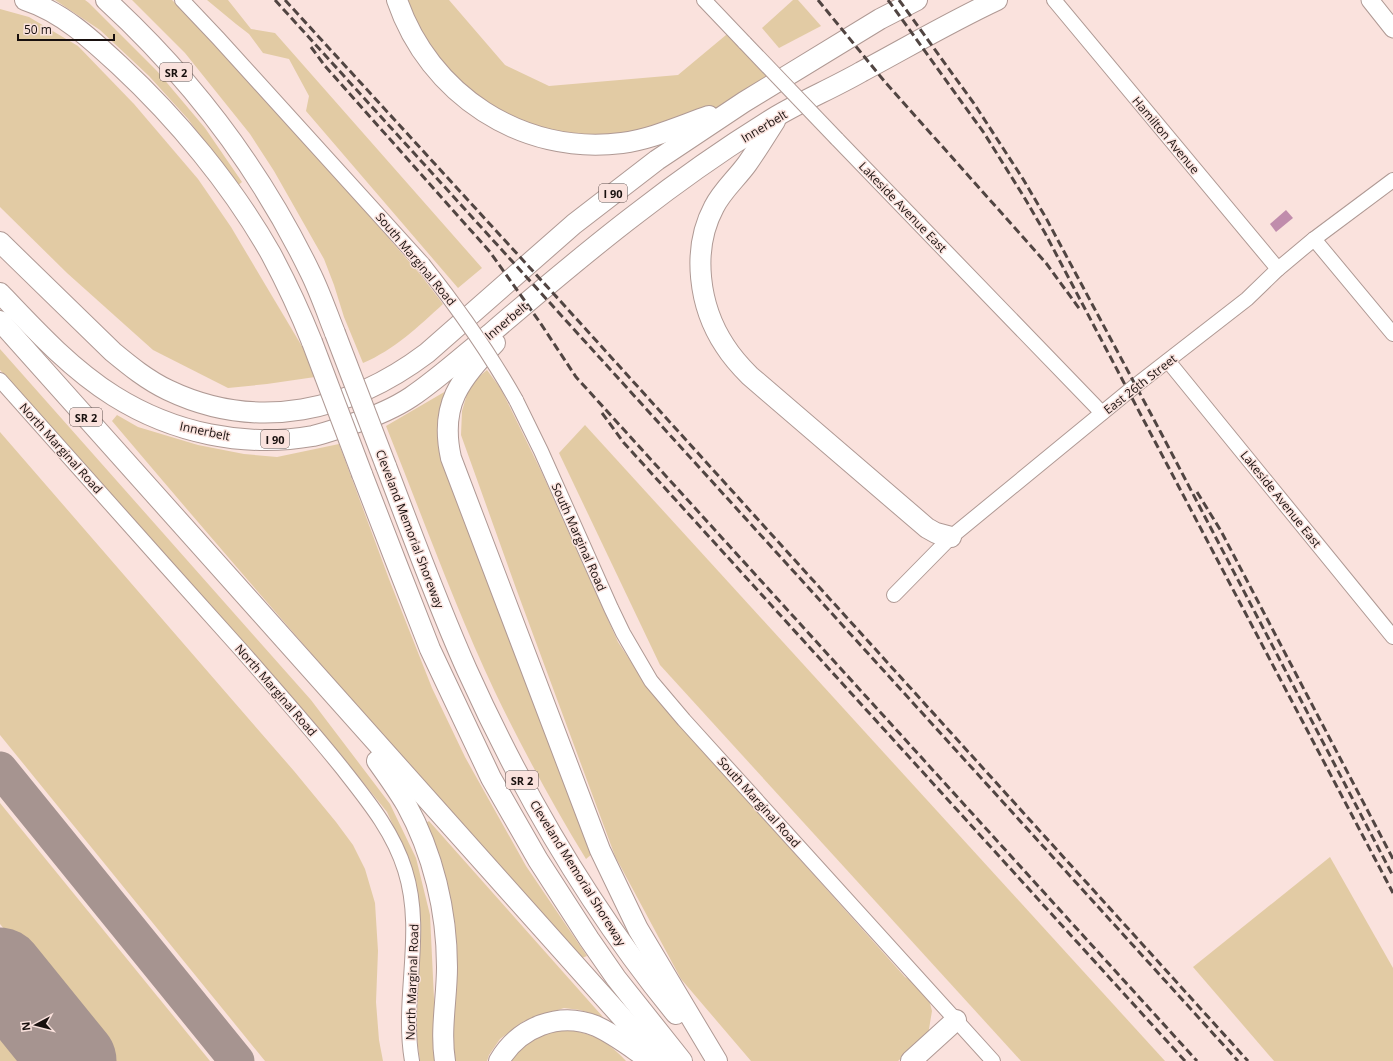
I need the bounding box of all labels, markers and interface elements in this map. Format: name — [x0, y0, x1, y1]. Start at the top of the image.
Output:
scale bar — [18, 16, 114, 42]
text: 50 m — [24, 21, 52, 38]
road number: SR 2 — [160, 63, 192, 81]
street label: Hamilton Avenue — [1128, 93, 1204, 178]
street label: Innerbelt — [738, 106, 790, 146]
street label: Lakeside Avenue East — [855, 158, 951, 256]
road number: I 90 — [599, 184, 627, 202]
street label: South Marginal Road — [372, 209, 460, 309]
street label: Innerbelt — [481, 298, 531, 344]
street label: East 26th Street — [1100, 350, 1180, 418]
street label: North Marginal Road — [16, 399, 106, 497]
road number: SR 2 — [70, 408, 102, 426]
street label: Innerbelt — [178, 417, 232, 445]
road number: I 90 — [261, 430, 289, 448]
street label: Cleveland Memorial Shoreway — [372, 447, 449, 612]
street label: Lakeside Avenue East — [1237, 447, 1325, 551]
street label: South Marginal Road — [548, 480, 610, 594]
street label: North Marginal Road — [231, 640, 321, 740]
street label: South Marginal Road — [714, 753, 804, 851]
road number: SR 2 — [506, 771, 538, 789]
street label: Cleveland Memorial Shoreway — [526, 797, 630, 950]
street label: North Marginal Road — [401, 923, 423, 1041]
north arrow — [16, 1005, 56, 1045]
text: N — [18, 1021, 34, 1032]

